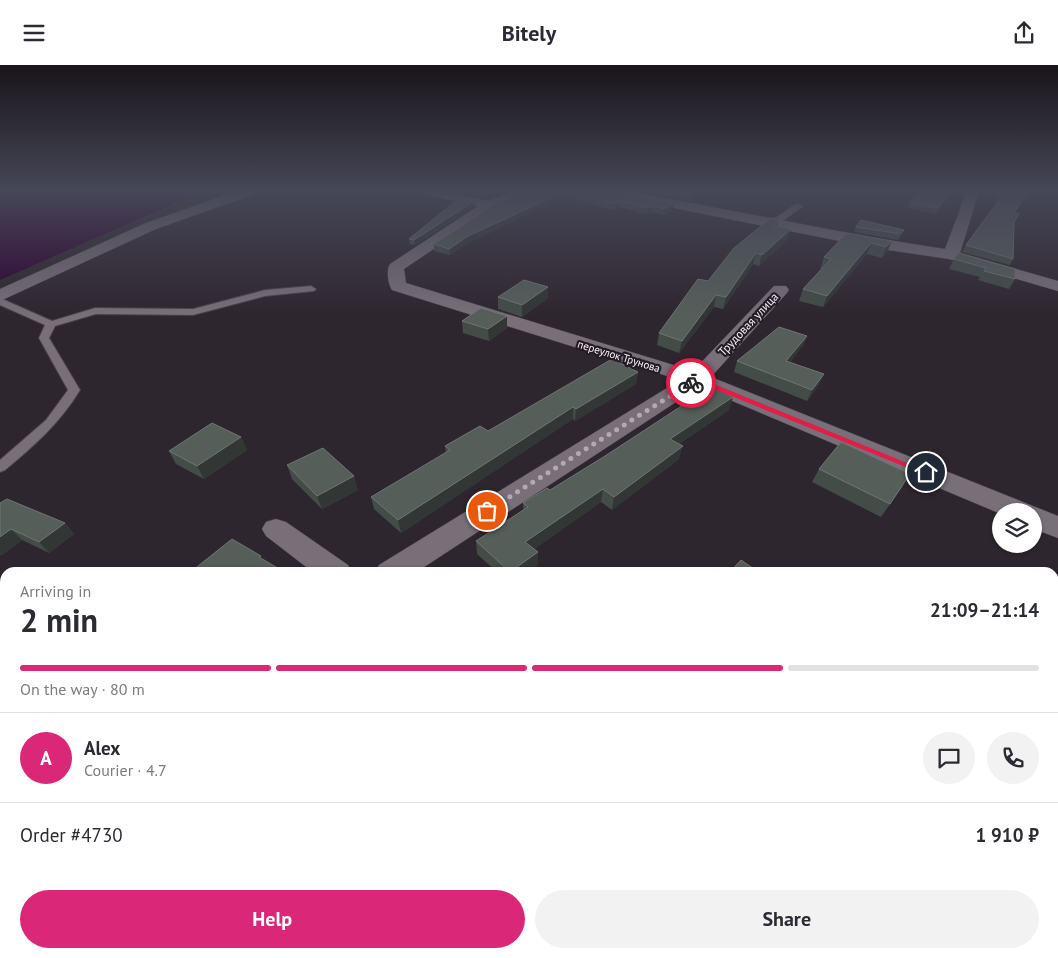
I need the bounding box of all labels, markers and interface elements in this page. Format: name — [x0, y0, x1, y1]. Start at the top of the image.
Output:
icon: menu — [20, 19, 48, 47]
text: Bitely — [502, 19, 556, 47]
icon: share — [1010, 19, 1038, 47]
street label: Трудовая улица — [715, 289, 781, 359]
street label: переулок Трунова — [576, 337, 662, 375]
courier — [666, 358, 716, 408]
icon: bike — [677, 369, 705, 397]
pin — [905, 451, 947, 493]
icon: home — [912, 458, 940, 486]
pin — [466, 490, 508, 532]
icon: bag — [473, 497, 501, 525]
map controls — [992, 503, 1042, 553]
button: layers — [992, 503, 1042, 553]
text: Arriving in — [20, 581, 91, 601]
text: 21:09–21:14 — [930, 598, 1039, 622]
text: 2 min — [20, 599, 98, 641]
text: On the way · 80 m — [20, 679, 145, 699]
button: chat — [923, 732, 975, 784]
button: phone — [987, 732, 1039, 784]
text: Alex — [84, 736, 120, 760]
text: A — [40, 746, 52, 770]
text: Courier · 4.7 — [84, 760, 167, 780]
text: Order #4730 — [20, 823, 123, 847]
text: 1 910 ₽ — [976, 823, 1039, 847]
button: Help — [20, 890, 525, 948]
button: Share — [535, 890, 1039, 948]

